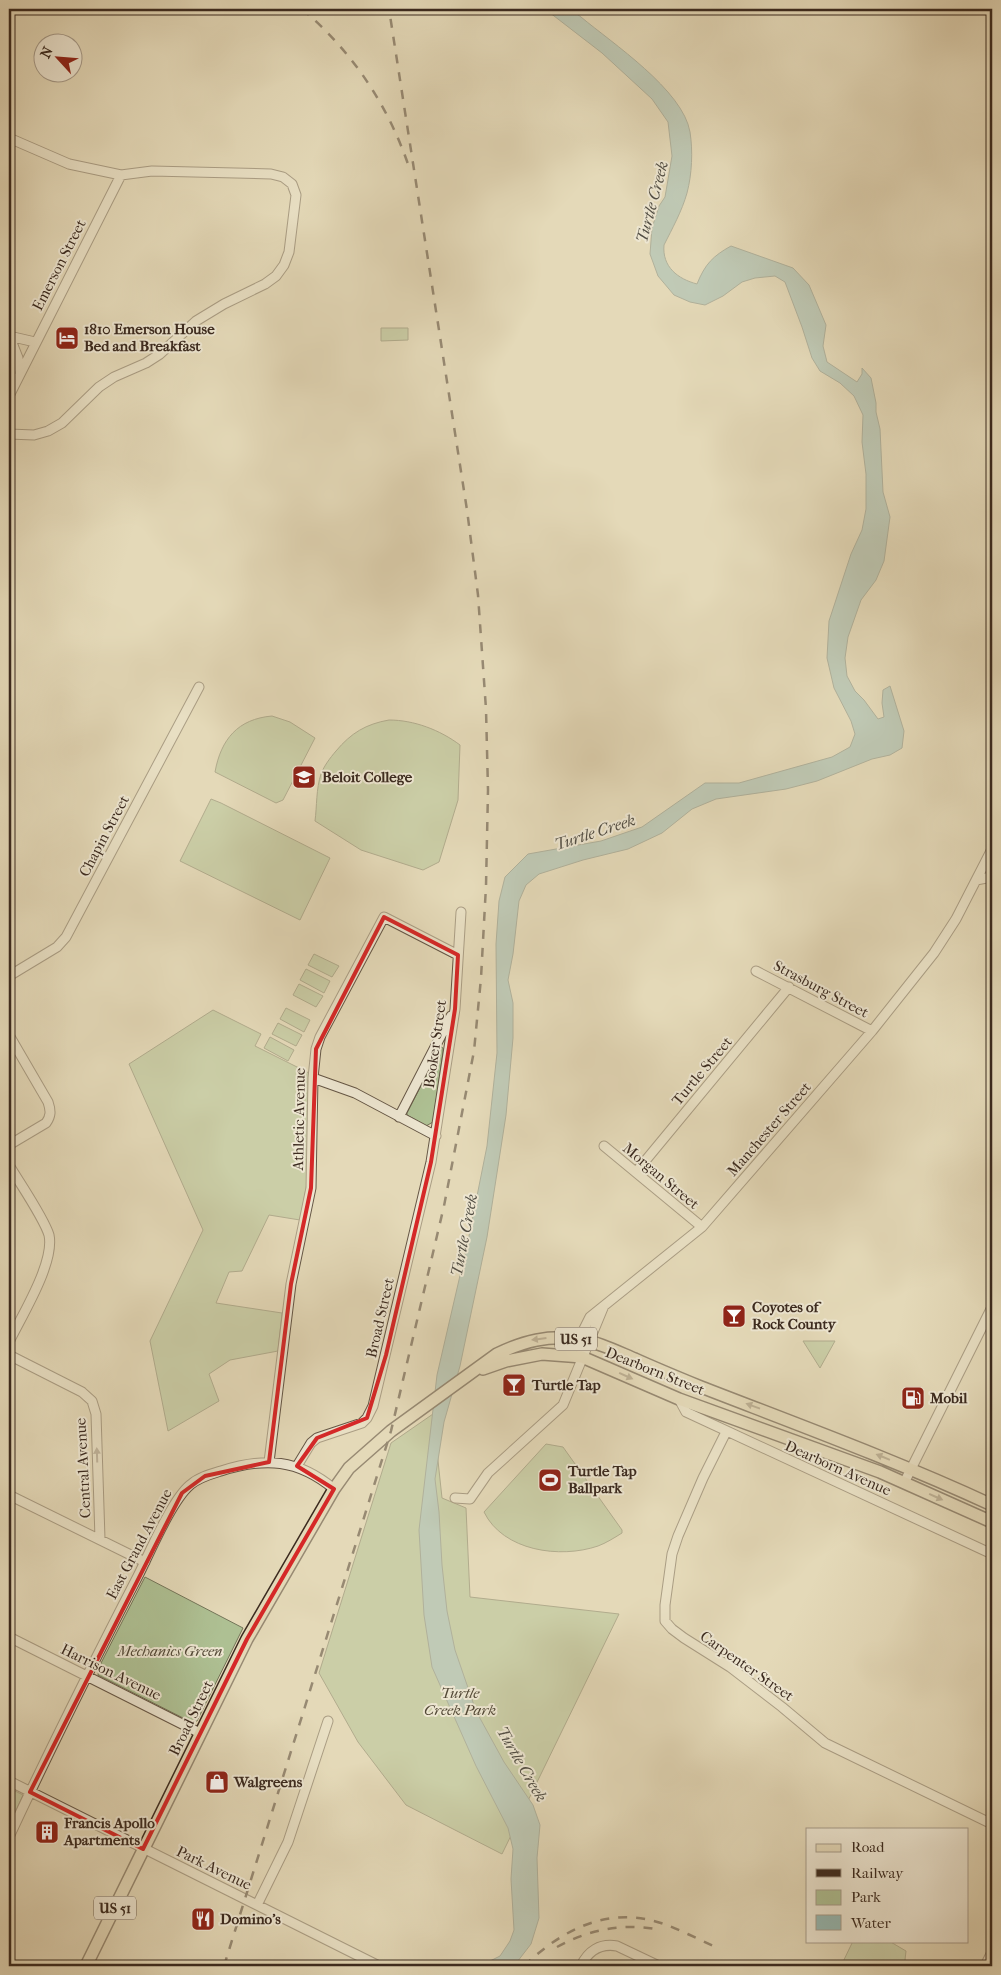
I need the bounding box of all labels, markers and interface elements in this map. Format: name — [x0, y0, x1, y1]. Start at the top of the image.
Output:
north arrow — [32, 32, 82, 82]
text: N — [37, 44, 57, 61]
water label: Turtle Creek — [632, 159, 672, 245]
street label: Emerson Street — [28, 216, 90, 314]
place label: 1810 Emerson House Bed and Breakfast — [84, 320, 215, 355]
hotel icon: 1810 Emerson House Bed and Breakfast — [54, 325, 80, 351]
school or university icon: Beloit College — [291, 764, 317, 790]
place label: Beloit College — [322, 768, 413, 786]
street label: Chapin Street — [75, 792, 133, 880]
water label: Turtle Creek — [552, 810, 638, 854]
street label: Strasburg Street — [770, 956, 872, 1022]
street label: Booker Street — [420, 998, 450, 1089]
street label: Turtle Street — [668, 1032, 736, 1109]
street label: Athletic Avenue — [289, 1067, 309, 1172]
street label: Manchester Street — [723, 1078, 815, 1180]
street label: Morgan Street — [619, 1139, 703, 1213]
water label: Turtle Creek — [447, 1192, 481, 1278]
street label: Broad Street — [362, 1276, 398, 1360]
place label: Coyotes of Rock County — [752, 1298, 837, 1333]
bar icon: Coyotes of Rock County — [721, 1303, 747, 1329]
road number: US 51 — [555, 1328, 597, 1350]
one-way arrow — [531, 1335, 547, 1343]
street label: Dearborn Street — [603, 1343, 708, 1399]
bar icon: Turtle Tap — [501, 1372, 527, 1398]
one-way arrow — [619, 1373, 633, 1381]
place label: Turtle Tap — [531, 1376, 601, 1394]
fuel station icon: Mobil — [900, 1385, 926, 1411]
place label: Mobil — [929, 1389, 968, 1407]
one-way arrow — [745, 1402, 760, 1410]
street label: Central Avenue — [71, 1417, 95, 1519]
street label: Dearborn Avenue — [782, 1437, 894, 1500]
one-way arrow — [93, 1447, 101, 1463]
one-way arrow — [876, 1453, 891, 1461]
place label: Turtle Tap Ballpark — [567, 1462, 637, 1497]
sports icon: Turtle Tap Ballpark — [537, 1467, 563, 1493]
street label: East Grand Avenue — [102, 1485, 176, 1602]
one-way arrow — [929, 1493, 943, 1501]
street label: Carpenter Street — [697, 1627, 798, 1705]
street label: Harrison Avenue — [58, 1640, 165, 1704]
park label: Mechanics Green — [117, 1642, 222, 1660]
street label: Broad Street — [165, 1677, 217, 1759]
park label: Turtle Creek Park — [424, 1684, 496, 1719]
water label: Turtle Creek — [493, 1723, 551, 1805]
shop icon: Walgreens — [204, 1769, 230, 1795]
place label: Walgreens — [233, 1773, 303, 1791]
place label: Francis Apollo Apartments — [63, 1814, 155, 1849]
building icon: Francis Apollo Apartments — [34, 1819, 60, 1845]
legend — [806, 1828, 968, 1942]
text: Road — [851, 1838, 885, 1856]
street label: Park Avenue — [173, 1842, 255, 1894]
text: Railway — [851, 1864, 904, 1882]
text: Park — [851, 1888, 881, 1906]
road number: US 51 — [94, 1896, 136, 1920]
restaurant icon: Domino's — [190, 1906, 216, 1932]
place label: Domino's — [220, 1910, 281, 1928]
text: Water — [850, 1914, 891, 1932]

